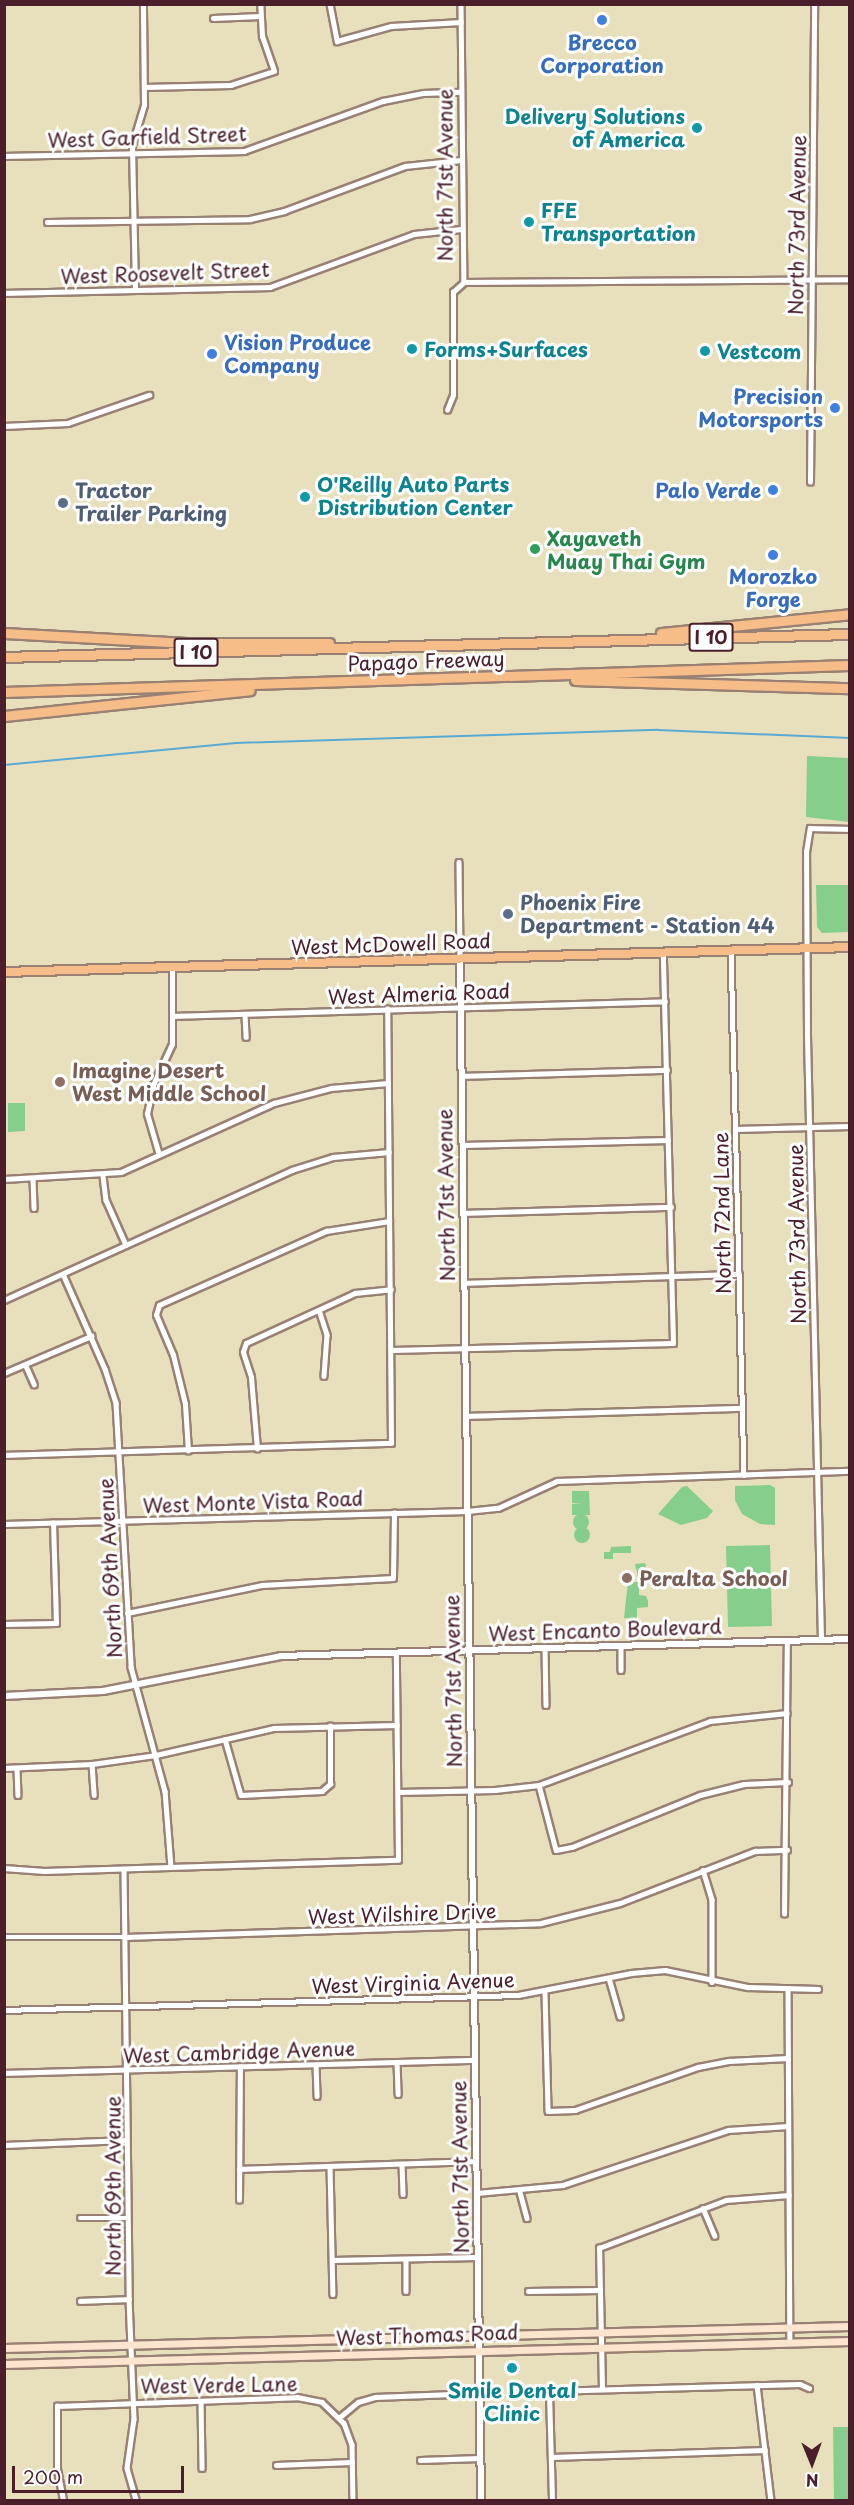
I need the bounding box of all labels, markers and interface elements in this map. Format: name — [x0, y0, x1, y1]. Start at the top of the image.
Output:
marker: Brecco Corporation — [595, 13, 609, 27]
place label: Brecco Corporation — [540, 30, 664, 77]
street label: North 71st Avenue — [433, 87, 457, 263]
place label: Delivery Solutions of America — [505, 104, 685, 151]
marker: Delivery Solutions of America — [690, 121, 704, 135]
street label: West Garfield Street — [47, 122, 247, 152]
street label: North 73rd Avenue — [783, 134, 811, 316]
place label: FFE Transportation — [541, 198, 696, 245]
marker: FFE Transportation — [522, 215, 536, 229]
street label: West Roosevelt Street — [60, 257, 270, 289]
place label: Vision Produce Company — [224, 330, 372, 377]
place label: Forms+Surfaces — [424, 337, 588, 361]
place label: Vestcom — [717, 339, 801, 363]
marker: Forms+Surfaces — [405, 342, 419, 356]
marker: Vestcom — [698, 344, 712, 358]
marker: Vision Produce Company — [205, 347, 219, 361]
place label: Precision Motorsports — [698, 384, 823, 431]
marker: Precision Motorsports — [828, 401, 842, 415]
place label: O'Reilly Auto Parts Distribution Center — [317, 473, 514, 520]
place label: Palo Verde — [655, 478, 761, 502]
place label: Tractor Trailer Parking — [75, 479, 229, 526]
marker: Palo Verde — [766, 483, 780, 497]
marker: O'Reilly Auto Parts Distribution Center — [298, 490, 312, 504]
marker: Tractor Trailer Parking — [56, 496, 70, 510]
place label: Xayaveth Muay Thai Gym — [547, 526, 706, 573]
marker: Xayaveth Muay Thai Gym — [528, 542, 542, 556]
marker: Morozko Forge — [766, 548, 780, 562]
place label: Morozko Forge — [729, 564, 817, 611]
road number: I 10 — [687, 622, 735, 652]
road number: I 10 — [172, 637, 220, 667]
street label: Papago Freeway — [346, 646, 506, 676]
place label: Phoenix Fire Department - Station 44 — [520, 891, 776, 938]
marker: Phoenix Fire Department - Station 44 — [501, 907, 515, 921]
street label: West McDowell Road — [290, 928, 492, 960]
street label: West Almeria Road — [326, 979, 512, 1009]
place label: Imagine Desert West Middle School — [72, 1058, 267, 1105]
marker: Imagine Desert West Middle School — [53, 1075, 67, 1089]
street label: North 71st Avenue — [432, 1107, 460, 1283]
street label: North 72nd Lane — [709, 1131, 735, 1295]
street label: North 73rd Avenue — [783, 1143, 811, 1325]
street label: North 69th Avenue — [93, 1477, 127, 1659]
street label: West Monte Vista Road — [141, 1486, 365, 1518]
place label: Peralta School — [639, 1566, 788, 1590]
marker: Peralta School — [620, 1571, 634, 1585]
street label: North 71st Avenue — [439, 1593, 467, 1769]
street label: West Encanto Boulevard — [488, 1614, 722, 1646]
street label: West Wilshire Drive — [308, 1899, 496, 1929]
street label: West Virginia Avenue — [311, 1967, 515, 1999]
street label: West Cambridge Avenue — [122, 2036, 356, 2068]
street label: North 71st Avenue — [446, 2079, 474, 2255]
street label: North 69th Avenue — [101, 2095, 125, 2277]
street label: West Thomas Road — [335, 2320, 519, 2350]
marker: Smile Dental Clinic — [505, 2361, 519, 2375]
street label: West Verde Lane — [139, 2372, 299, 2398]
place label: Smile Dental Clinic — [447, 2378, 577, 2425]
north arrow — [782, 2433, 842, 2493]
scale bar — [15, 2454, 188, 2492]
text: 200 m — [23, 2463, 83, 2490]
text: N — [806, 2469, 819, 2493]

